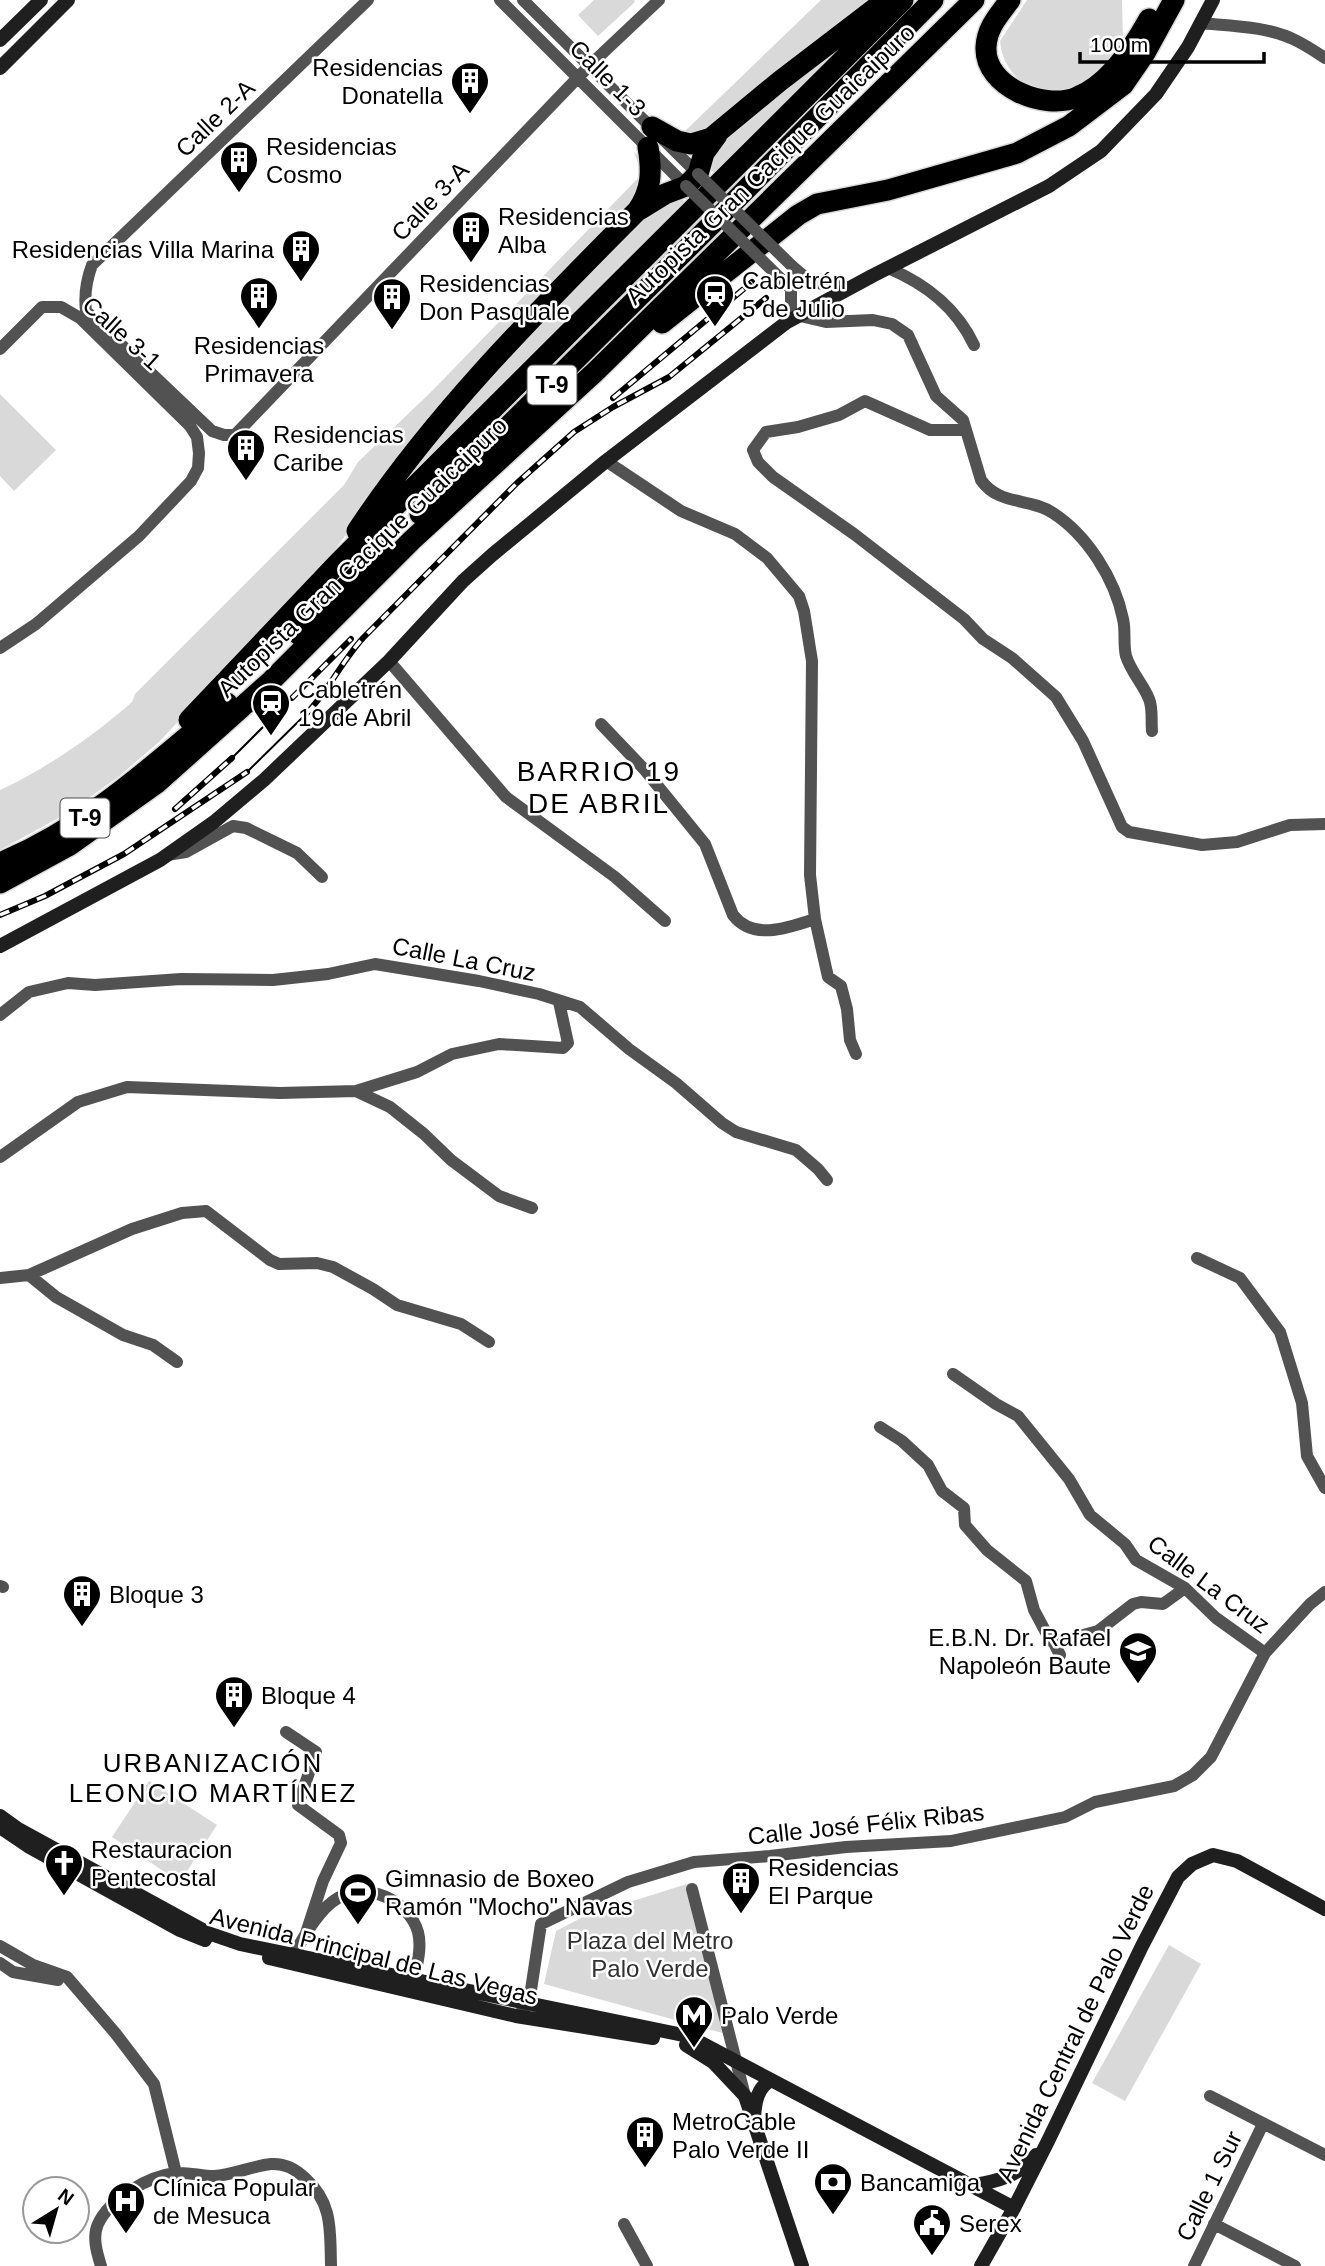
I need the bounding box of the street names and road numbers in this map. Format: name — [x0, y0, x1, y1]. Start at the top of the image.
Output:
street label: Autopista Gran Cacique Guaicaipuro — [620, 19, 920, 309]
street label: Calle 1-3 — [564, 34, 652, 122]
street label: Calle 2-A — [170, 74, 260, 162]
street label: Calle 3-A — [386, 156, 474, 246]
street label: Calle 3-1 — [77, 291, 167, 375]
road number: T-9 — [528, 366, 576, 404]
street label: Autopista Gran Cacique Guaicaipuro — [212, 412, 512, 702]
road number: T-9 — [60, 798, 110, 838]
street label: Calle La Cruz — [390, 932, 538, 986]
street label: Calle La Cruz — [1143, 1529, 1275, 1639]
street label: Calle José Félix Ribas — [747, 1798, 985, 1850]
street label: Avenida Central de Palo Verde — [991, 1880, 1159, 2186]
street label: Avenida Principal de Las Vegas — [207, 1902, 541, 2010]
street label: Calle 1 Sur — [1171, 2127, 1247, 2245]

